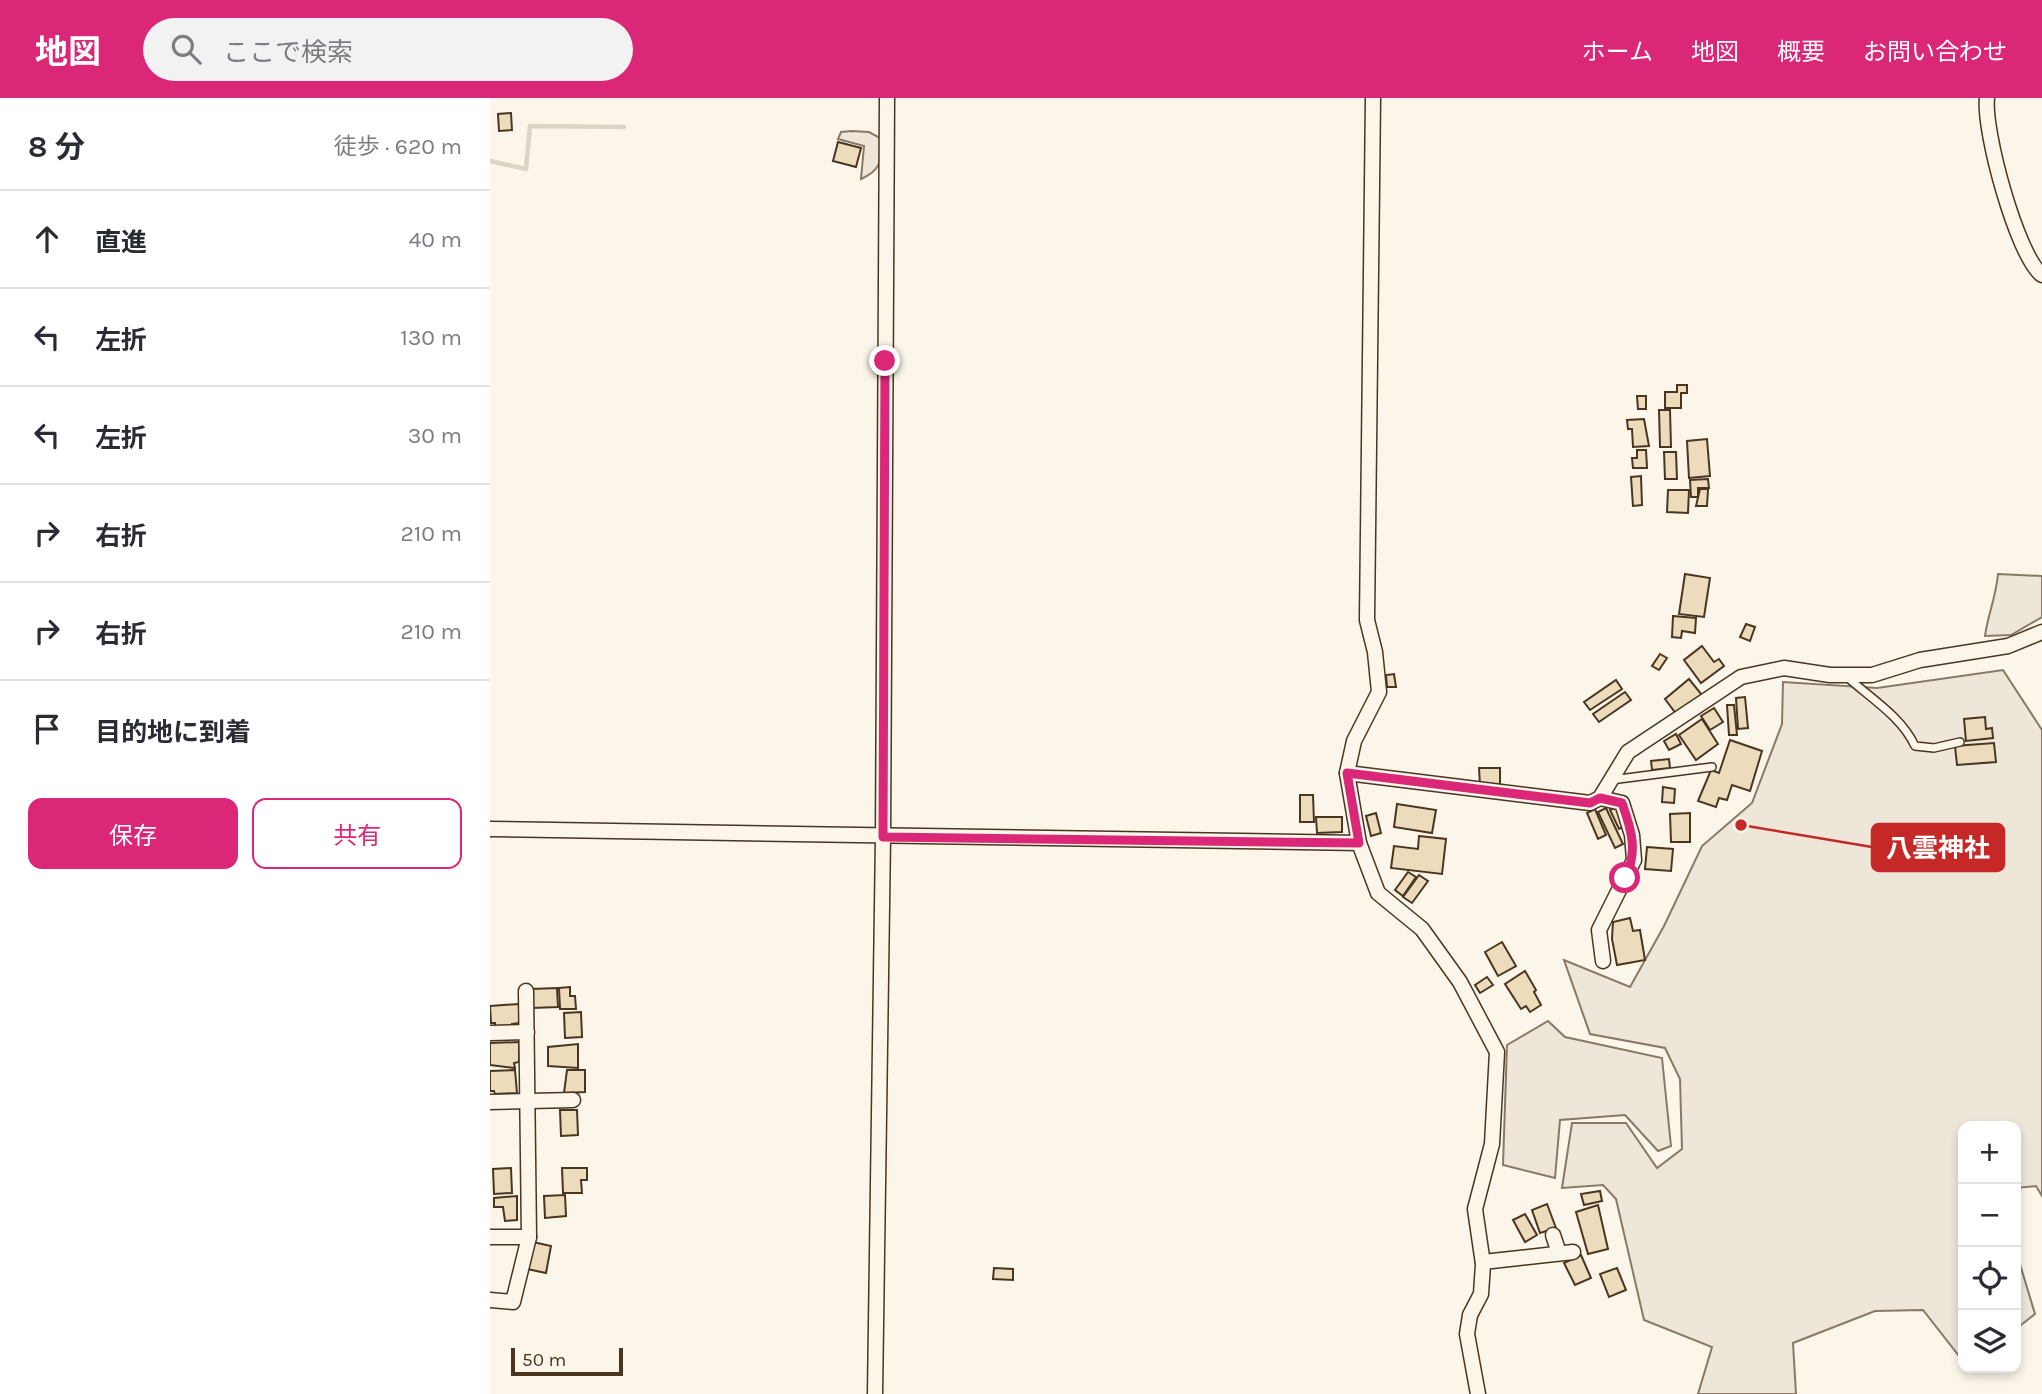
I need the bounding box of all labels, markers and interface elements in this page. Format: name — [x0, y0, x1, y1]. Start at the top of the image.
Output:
search box — [143, 18, 633, 81]
icon: search — [167, 30, 205, 68]
text: 地図 — [35, 33, 101, 71]
text: ここで検索 — [223, 37, 353, 68]
text: ホーム — [1582, 38, 1653, 66]
text: 地図 — [1691, 38, 1739, 66]
text: 概要 — [1777, 38, 1825, 66]
text: お問い合わせ — [1863, 38, 2007, 66]
text: 8 分 — [28, 129, 85, 165]
text: 徒歩 · 620 m — [334, 133, 462, 160]
icon: ahead — [28, 220, 66, 258]
text: 40 m — [409, 226, 462, 253]
text: 直進 — [95, 227, 147, 258]
icon: left — [28, 318, 66, 356]
text: 130 m — [400, 324, 462, 351]
text: 左折 — [95, 325, 147, 356]
route end — [869, 345, 900, 376]
icon: left — [28, 416, 66, 454]
text: 30 m — [408, 422, 462, 449]
text: 左折 — [95, 423, 147, 454]
icon: right — [28, 514, 66, 552]
text: 210 m — [400, 520, 462, 547]
text: 右折 — [95, 521, 147, 552]
icon: right — [28, 612, 66, 650]
text: 210 m — [400, 618, 462, 645]
text: 右折 — [95, 619, 147, 650]
icon: arrive — [28, 710, 66, 748]
text: 目的地に到着 — [95, 717, 251, 748]
button: 保存 — [28, 798, 238, 869]
button: 共有 — [252, 798, 462, 869]
callout: 八雲神社 — [1872, 824, 2004, 871]
text: 八雲神社 — [1886, 833, 1990, 864]
route start — [1609, 862, 1640, 893]
map controls — [1958, 1121, 2021, 1373]
button: + — [1958, 1121, 2021, 1184]
button: − — [1958, 1184, 2021, 1247]
button: locate — [1958, 1247, 2021, 1310]
button: layers — [1958, 1310, 2021, 1373]
scale bar — [511, 1345, 623, 1377]
text: 50 m — [522, 1349, 566, 1371]

